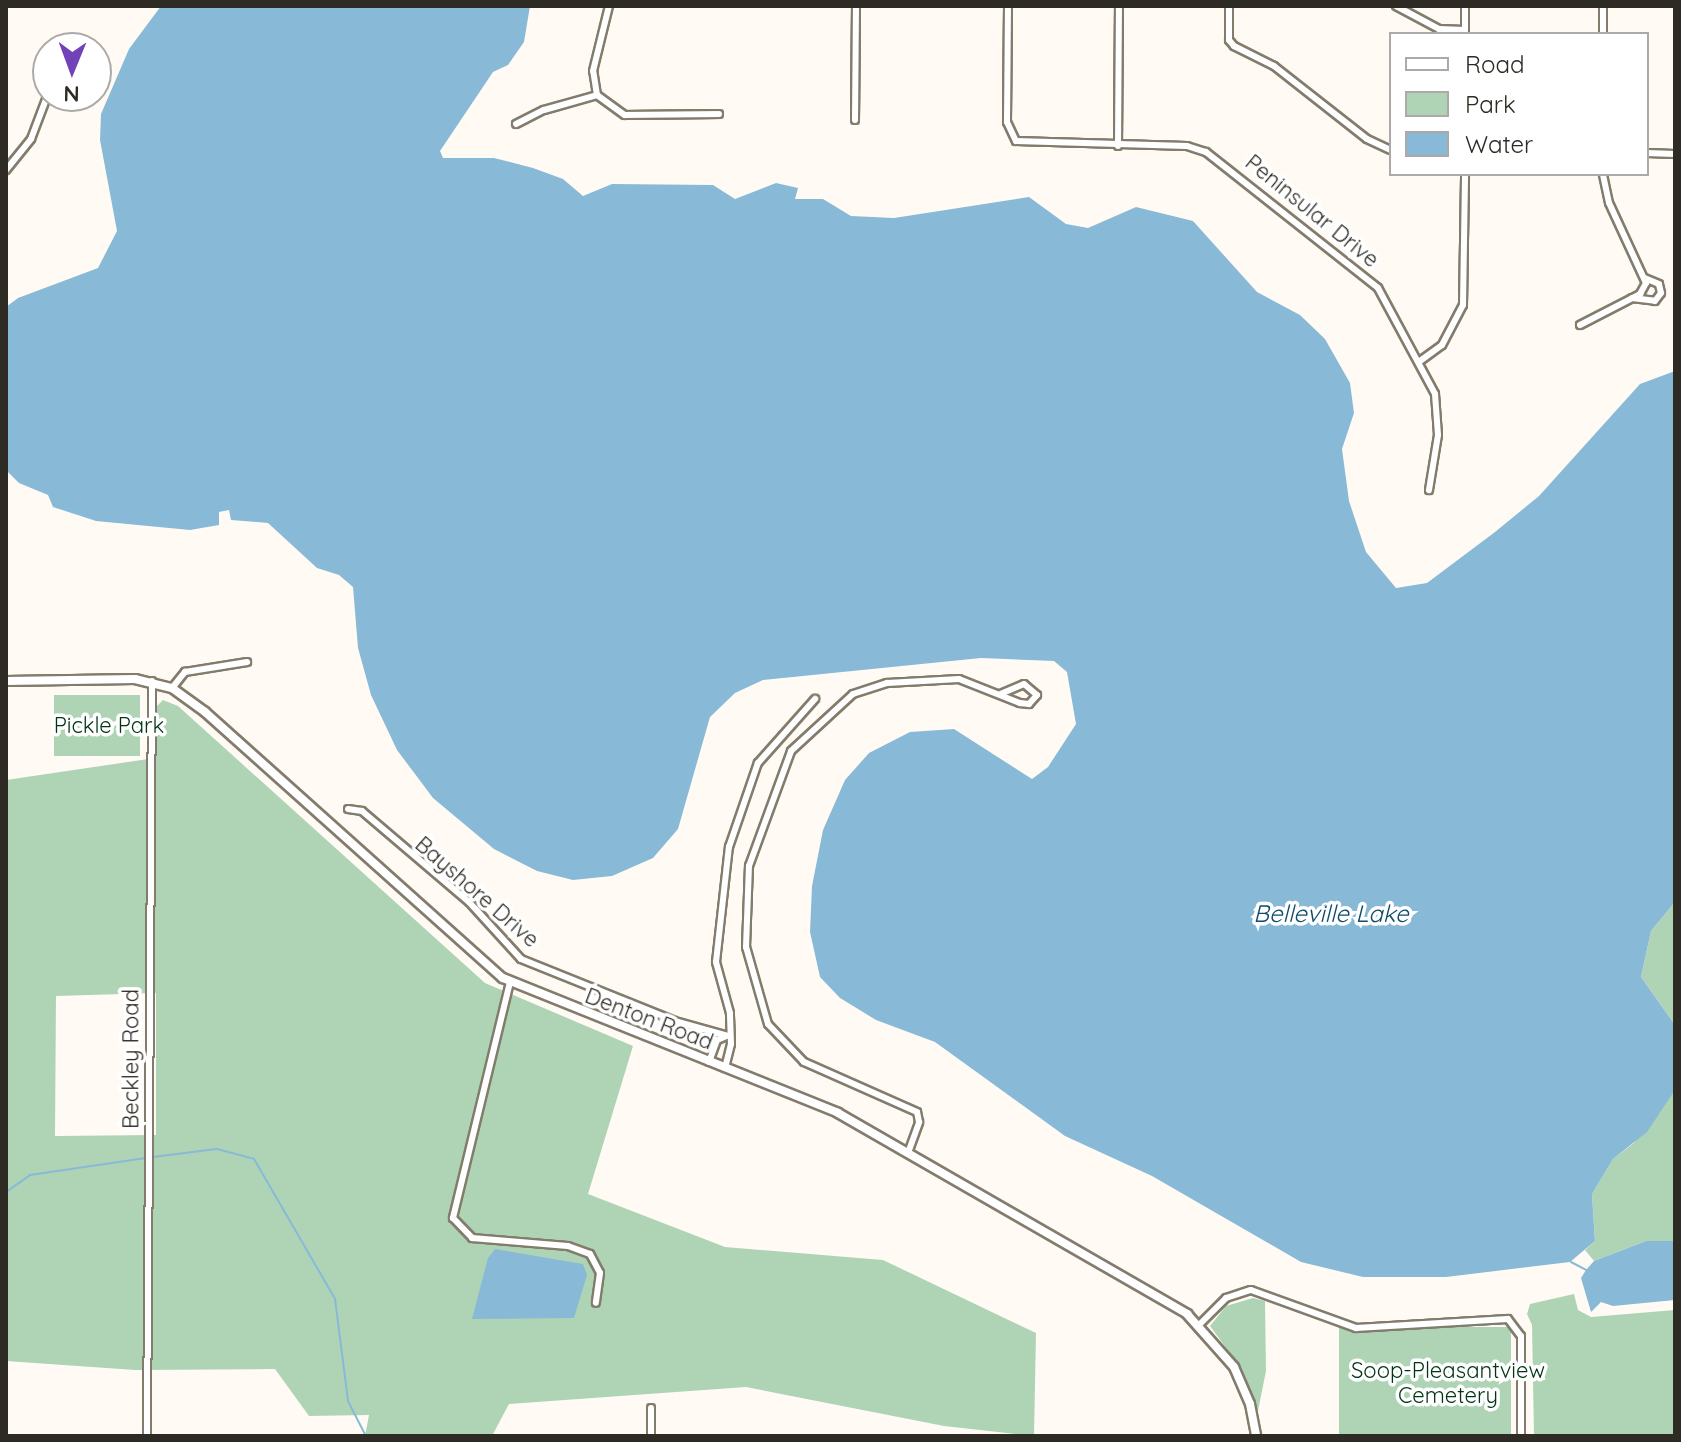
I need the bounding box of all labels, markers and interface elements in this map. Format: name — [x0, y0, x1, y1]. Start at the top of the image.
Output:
north arrow — [32, 32, 112, 112]
legend — [1389, 32, 1649, 176]
text: Road — [1465, 49, 1525, 79]
text: N — [63, 80, 80, 108]
text: Park — [1465, 89, 1516, 119]
text: Water — [1465, 129, 1533, 159]
street label: Peninsular Drive — [1240, 149, 1384, 273]
park label: Pickle Park — [54, 713, 164, 739]
street label: Bayshore Drive — [410, 831, 544, 953]
water label: Belleville Lake — [1253, 900, 1409, 928]
street label: Denton Road — [581, 982, 717, 1056]
street label: Beckley Road — [118, 989, 144, 1129]
park label: Soop-Pleasantview Cemetery — [1351, 1357, 1545, 1408]

